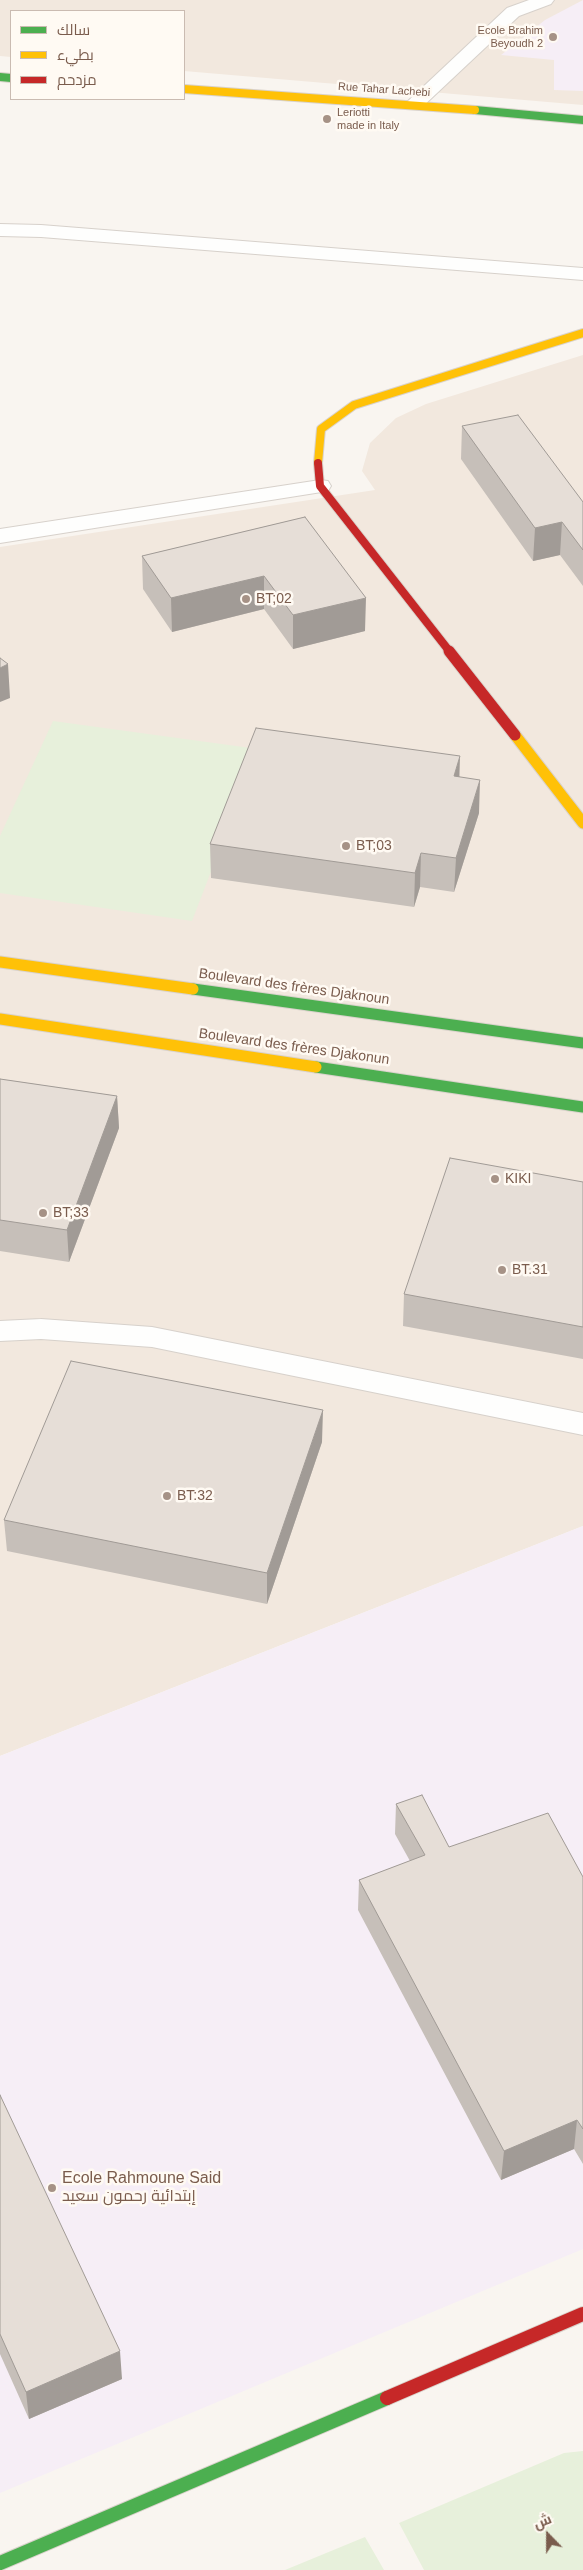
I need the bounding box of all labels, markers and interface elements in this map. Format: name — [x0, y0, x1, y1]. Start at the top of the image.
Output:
legend — [10, 10, 185, 100]
text: سالك — [57, 21, 90, 38]
place label: Ecole Brahim Beyoudh 2 — [478, 24, 543, 50]
marker: Ecole Brahim Beyoudh 2 — [547, 31, 559, 43]
text: بطيء — [57, 46, 94, 63]
text: مزدحم — [57, 71, 97, 88]
street label: Rue Tahar Lachebi — [337, 80, 431, 100]
place label: Leriotti made in Italy — [337, 106, 399, 132]
marker: Leriotti made in Italy — [321, 113, 333, 125]
place label: BT;02 — [256, 591, 292, 607]
marker: BT;02 — [240, 593, 252, 605]
place label: BT;03 — [356, 838, 392, 854]
marker: BT;03 — [340, 840, 352, 852]
street label: Boulevard des frères Djaknoun — [198, 965, 390, 1009]
street label: Boulevard des frères Djakonun — [198, 1025, 390, 1069]
place label: KIKI — [505, 1171, 531, 1187]
marker: KIKI — [489, 1173, 501, 1185]
place label: BT;33 — [53, 1205, 89, 1221]
marker: BT;33 — [37, 1207, 49, 1219]
place label: BT.31 — [512, 1262, 548, 1278]
marker: BT.31 — [496, 1264, 508, 1276]
place label: BT:32 — [177, 1488, 213, 1504]
marker: BT:32 — [161, 1490, 173, 1502]
place label: Ecole Rahmoune Said إبتدائية رحمون سعيد — [62, 2169, 221, 2207]
marker: Ecole Rahmoune Said إبتدائية رحمون سعيد — [46, 2182, 58, 2194]
north arrow — [523, 2510, 573, 2560]
text: ش — [531, 2510, 554, 2532]

